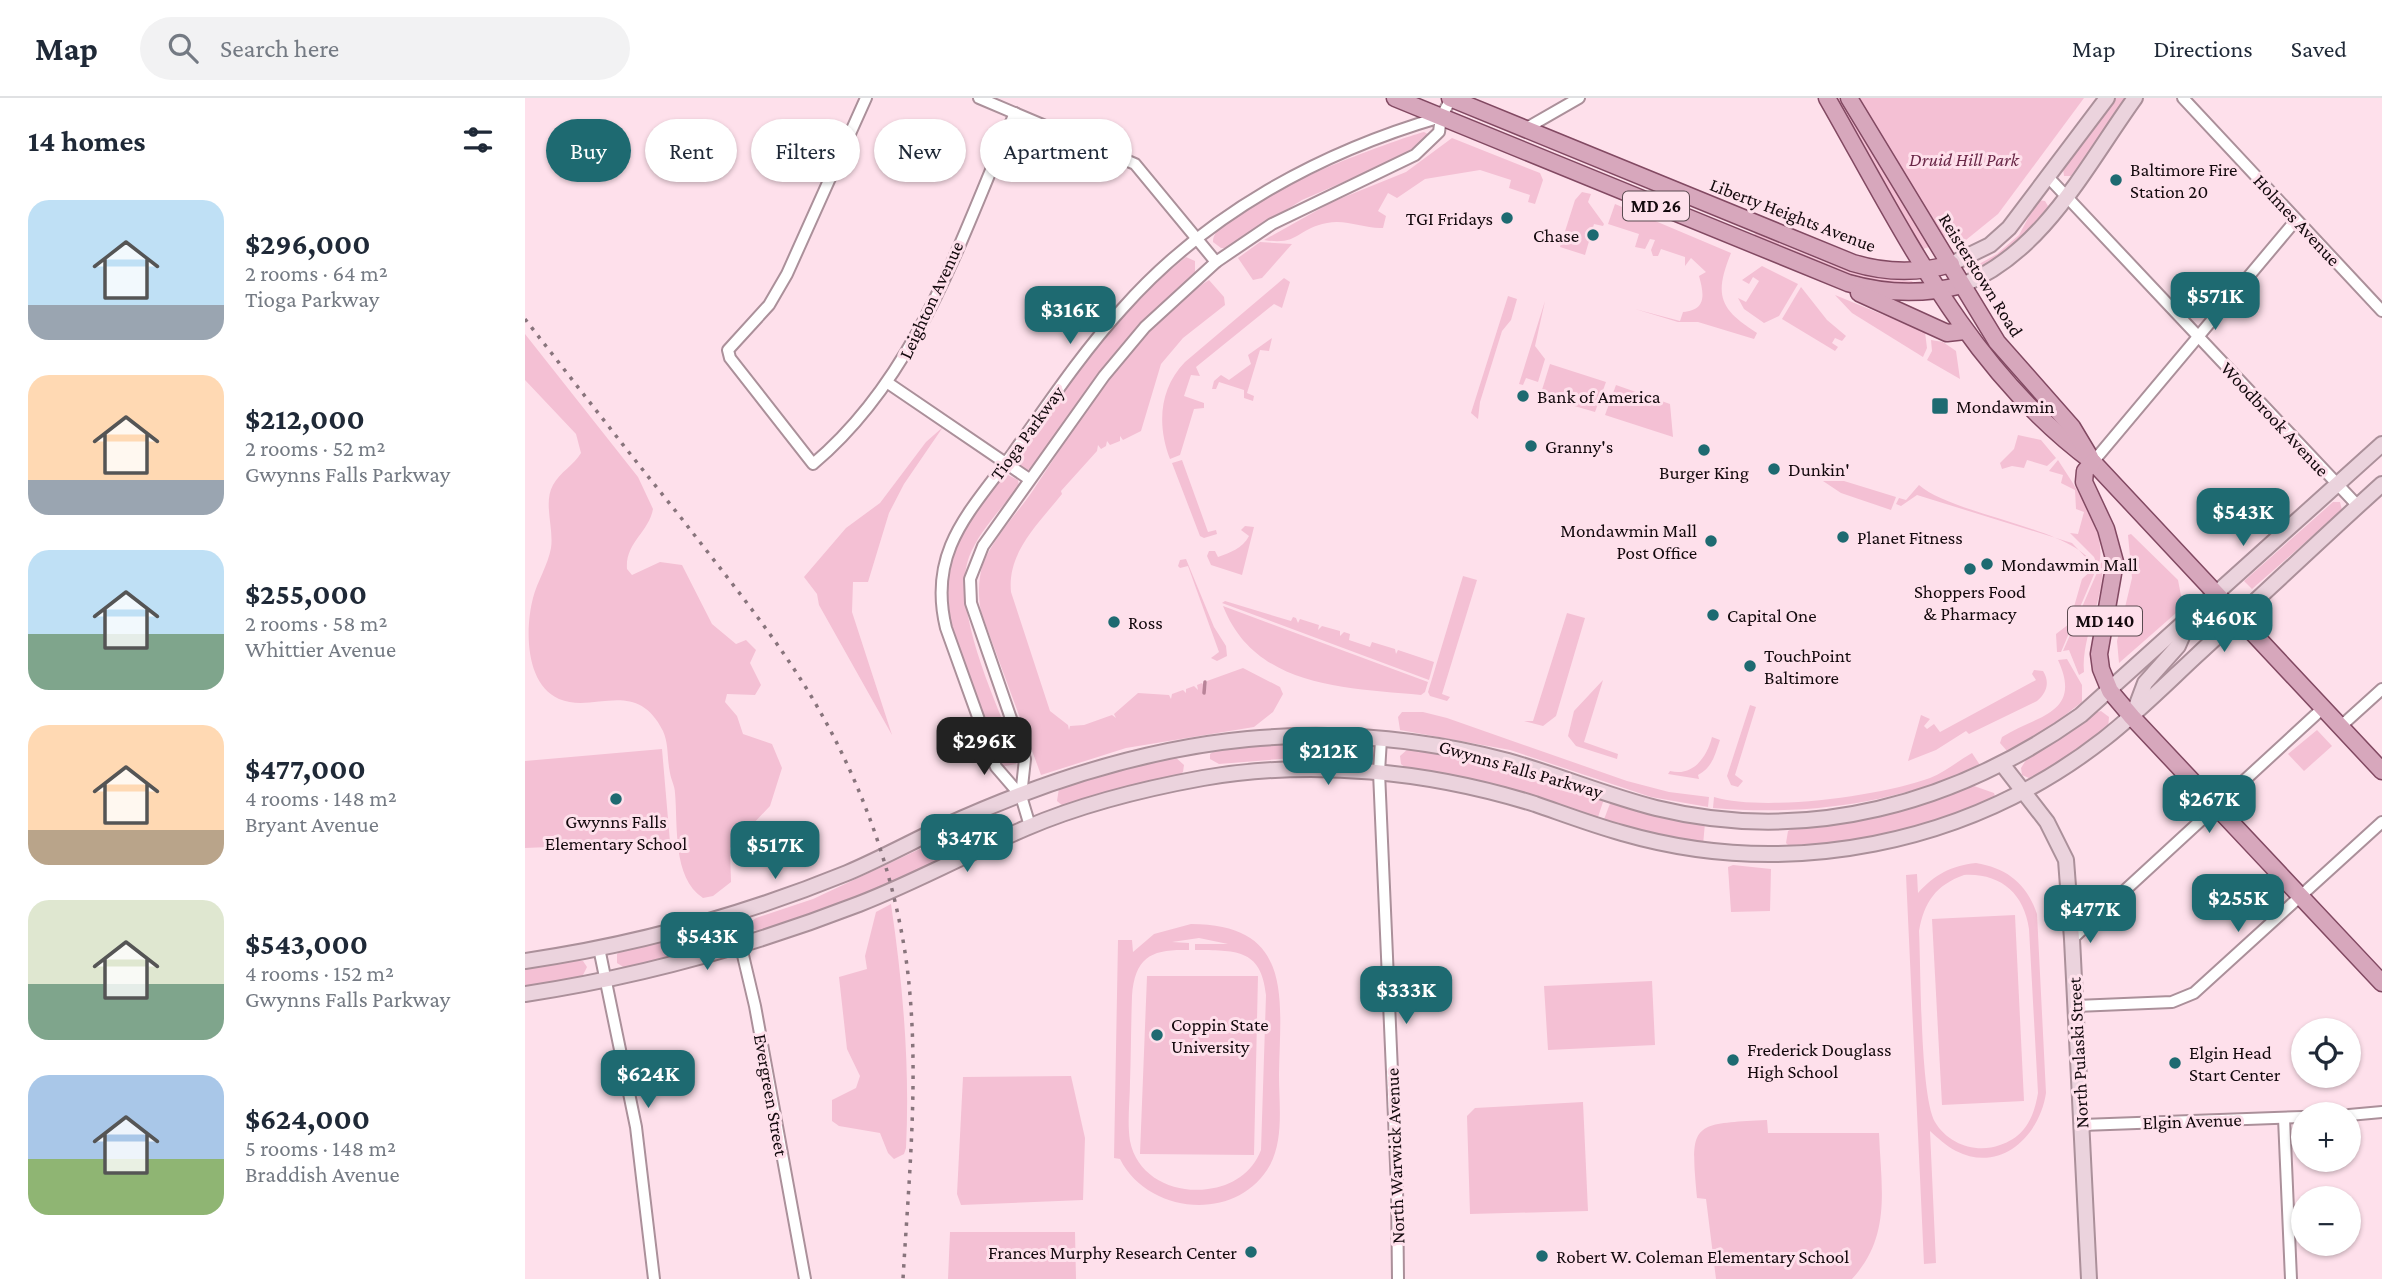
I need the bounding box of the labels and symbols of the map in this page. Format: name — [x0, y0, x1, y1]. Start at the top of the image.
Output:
park label: Druid Hill Park — [1909, 149, 2020, 170]
place label: Baltimore Fire Station 20 — [2130, 159, 2237, 202]
street label: Holmes Avenue — [2249, 170, 2345, 270]
marker: Baltimore Fire Station 20 — [2108, 172, 2124, 188]
street label: Liberty Heights Avenue — [1707, 174, 1879, 256]
road number: MD 26 — [1623, 192, 1689, 220]
place label: TGI Fridays — [1406, 208, 1493, 229]
street label: Reisterstown Road — [1935, 209, 2027, 341]
marker: TGI Fridays — [1499, 210, 1515, 226]
place label: Chase — [1533, 225, 1579, 246]
marker: Chase — [1585, 227, 1601, 243]
street label: Leighton Avenue — [895, 238, 967, 362]
pin: $571K — [2166, 272, 2264, 332]
pin: $316K — [1021, 286, 1119, 346]
street label: Woodbrook Avenue — [2216, 357, 2334, 481]
street label: Tioga Parkway — [986, 382, 1068, 484]
place label: Bank of America — [1537, 386, 1661, 407]
marker: Bank of America — [1515, 388, 1531, 404]
marker: Mondawmin — [1930, 396, 1950, 416]
place label: Mondawmin — [1956, 396, 2055, 417]
place label: Granny's — [1545, 436, 1613, 457]
marker: Granny's — [1523, 438, 1539, 454]
marker: Burger King — [1696, 442, 1712, 458]
place label: Dunkin' — [1788, 459, 1850, 480]
marker: Dunkin' — [1766, 461, 1782, 477]
place label: Burger King — [1659, 462, 1749, 483]
pin: $543K — [2194, 489, 2292, 548]
place label: Mondawmin Mall Post Office — [1560, 520, 1697, 563]
place label: Planet Fitness — [1857, 527, 1963, 548]
marker: Planet Fitness — [1835, 529, 1851, 545]
marker: Mondawmin Mall Post Office — [1703, 533, 1719, 549]
place label: Mondawmin Mall — [2001, 554, 2138, 575]
marker: Mondawmin Mall — [1979, 556, 1995, 572]
marker: Shoppers Food & Pharmacy — [1962, 561, 1978, 577]
place label: Shoppers Food & Pharmacy — [1914, 581, 2026, 624]
pin: $460K — [2175, 594, 2273, 654]
place label: Capital One — [1727, 605, 1817, 626]
road number: MD 140 — [2068, 606, 2142, 636]
marker: Capital One — [1705, 607, 1721, 623]
place label: Ross — [1128, 612, 1163, 633]
marker: Ross — [1106, 614, 1122, 630]
place label: TouchPoint Baltimore — [1764, 645, 1852, 688]
marker: TouchPoint Baltimore — [1742, 658, 1758, 674]
pin: $296K — [935, 718, 1033, 777]
pin: $212K — [1279, 728, 1377, 787]
street label: Gwynns Falls Parkway — [1437, 736, 1606, 803]
pin: $267K — [2160, 776, 2258, 835]
marker: Gwynns Falls Elementary School — [608, 791, 624, 807]
place label: Gwynns Falls Elementary School — [545, 811, 687, 854]
pin: $347K — [918, 814, 1016, 874]
pin: $517K — [726, 822, 824, 881]
pin: $255K — [2189, 874, 2287, 934]
pin: $477K — [2041, 886, 2139, 945]
pin: $543K — [658, 912, 756, 972]
pin: $333K — [1357, 967, 1455, 1026]
street label: North Pulaski Street — [2064, 976, 2092, 1129]
place label: Coppin State University — [1171, 1014, 1269, 1057]
marker: Coppin State University — [1149, 1027, 1165, 1043]
street label: Evergreen Street — [750, 1032, 792, 1158]
place label: Frederick Douglass High School — [1747, 1039, 1892, 1082]
place label: Elgin Head Start Center — [2189, 1042, 2281, 1085]
pin: $624K — [599, 1051, 697, 1110]
marker: Frederick Douglass High School — [1725, 1052, 1741, 1068]
marker: Elgin Head Start Center — [2167, 1055, 2183, 1071]
street label: North Warwick Avenue — [1381, 1068, 1409, 1244]
street label: Elgin Avenue — [2142, 1109, 2242, 1133]
place label: Frances Murphy Research Center — [988, 1242, 1237, 1263]
marker: Frances Murphy Research Center — [1243, 1244, 1259, 1260]
place label: Robert W. Coleman Elementary School — [1556, 1246, 1849, 1267]
marker: Robert W. Coleman Elementary School — [1534, 1248, 1550, 1264]

